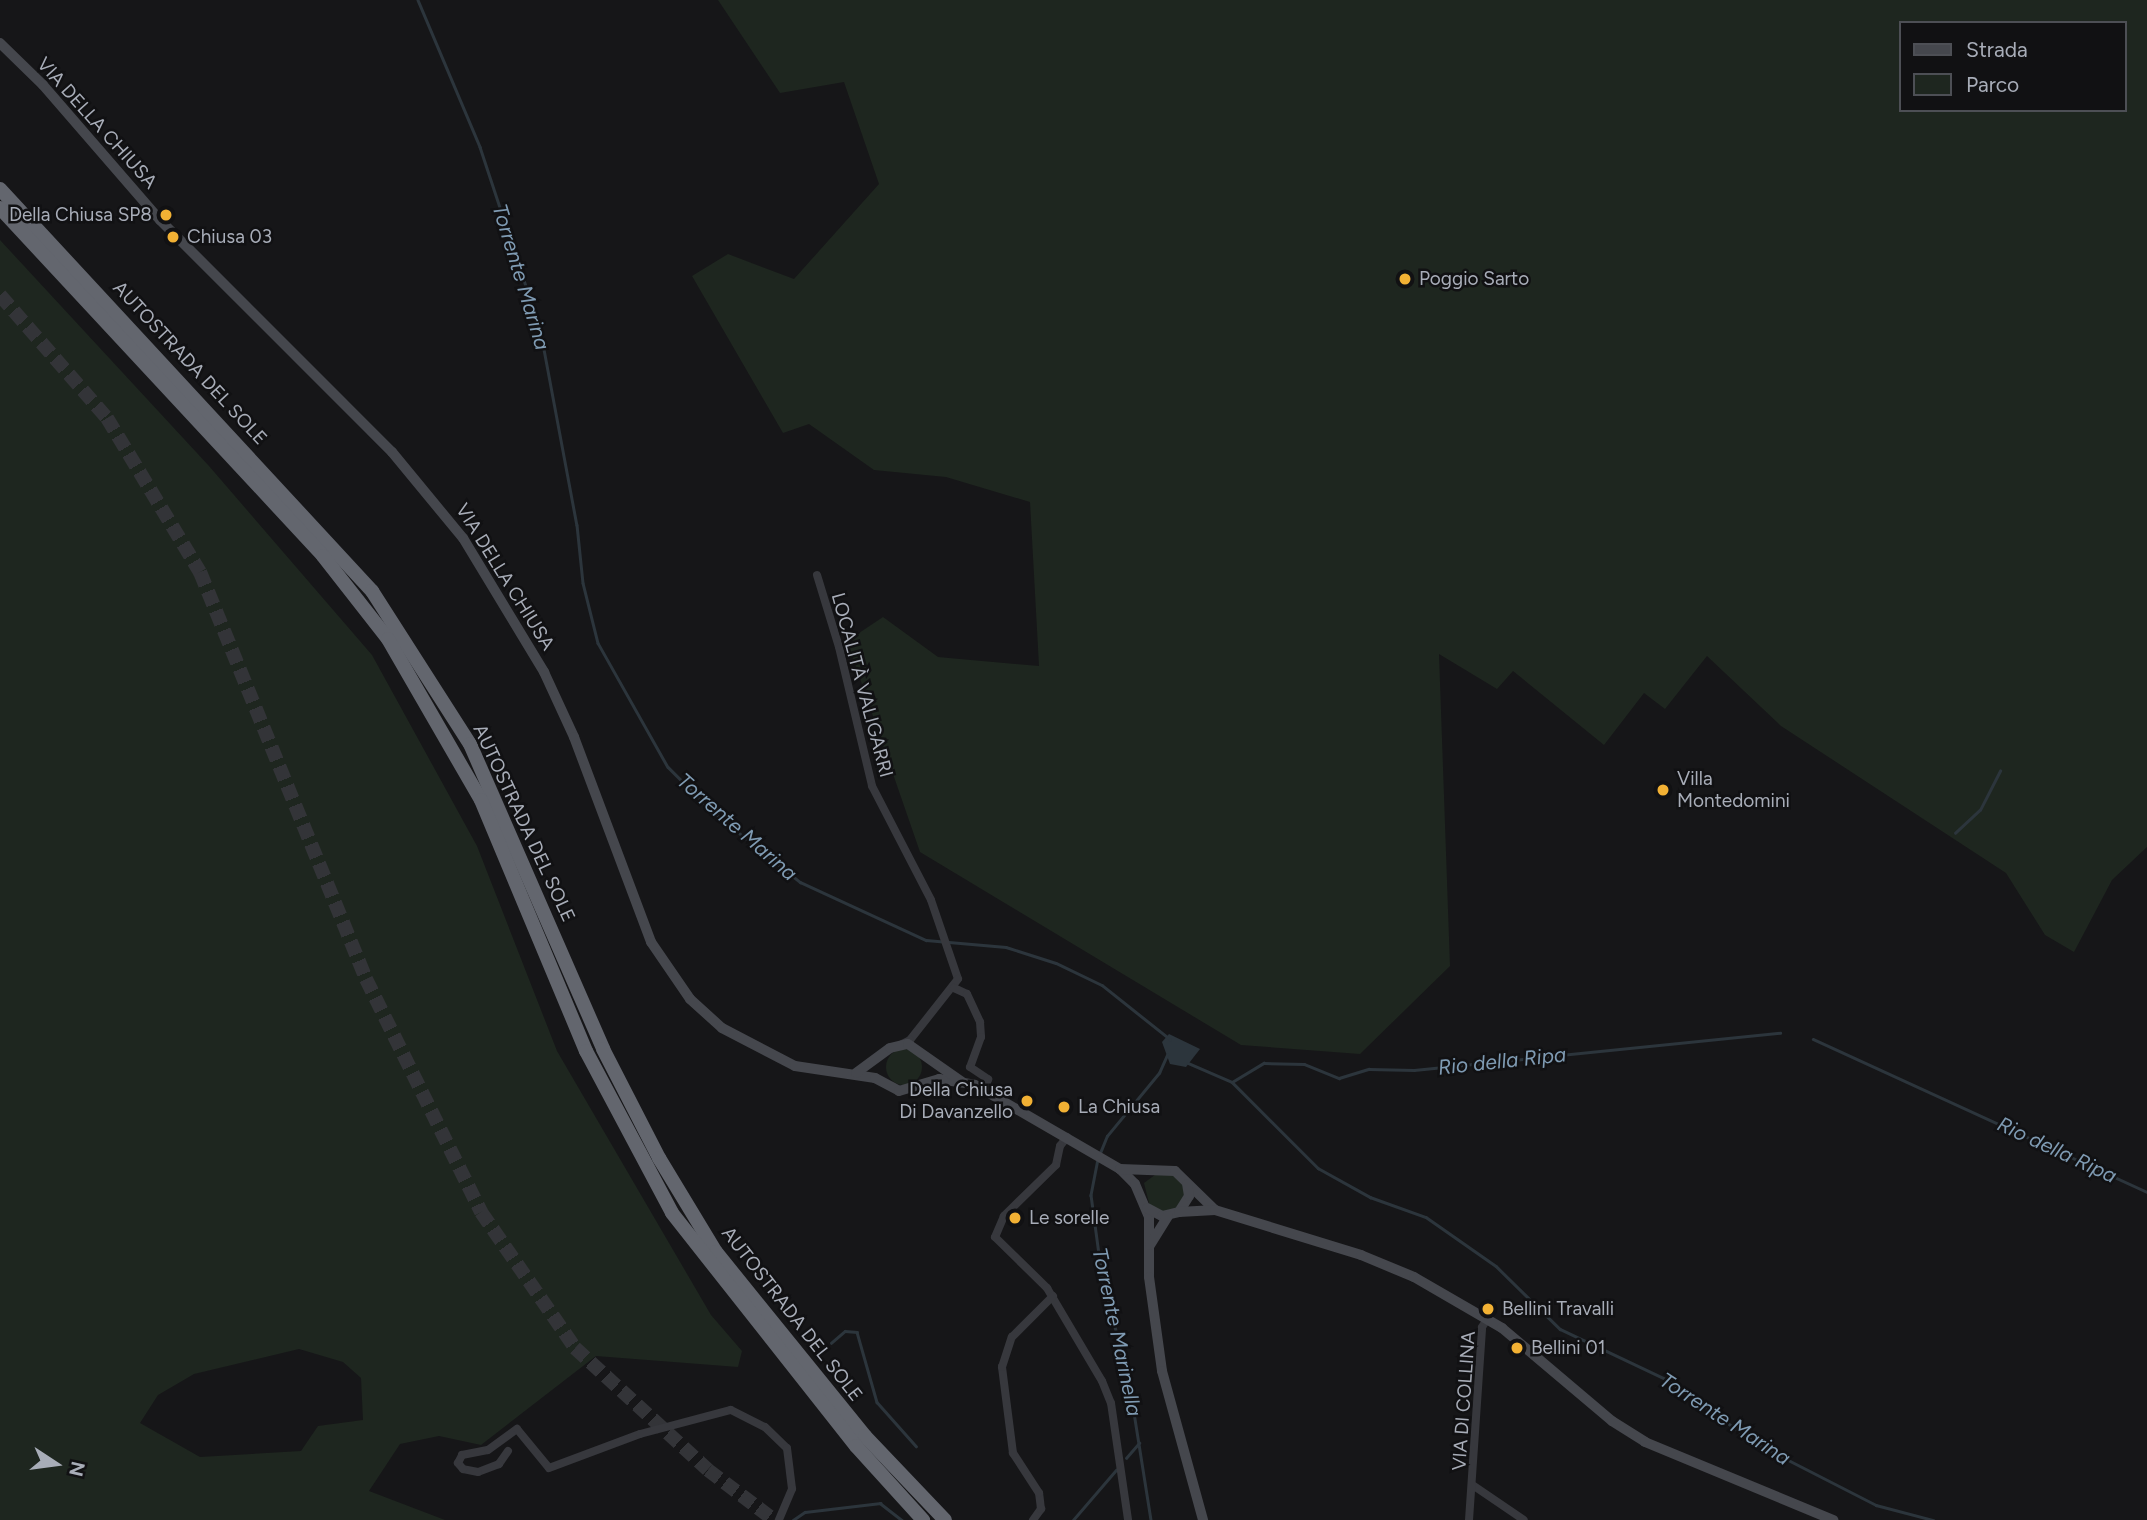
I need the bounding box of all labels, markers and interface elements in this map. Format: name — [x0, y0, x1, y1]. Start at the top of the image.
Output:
legend — [1898, 21, 2126, 112]
text: Strada — [1966, 37, 2028, 62]
street label: VIA DELLA CHIUSA — [32, 53, 162, 193]
text: Parco — [1966, 72, 2019, 97]
water label: Torrente Marina — [487, 201, 555, 353]
place label: Della Chiusa SP8 — [9, 204, 152, 226]
marker: Della Chiusa SP8 — [158, 207, 174, 223]
place label: Chiusa 03 — [187, 226, 272, 248]
marker: Chiusa 03 — [165, 229, 181, 245]
place label: Poggio Sarto — [1419, 268, 1529, 290]
marker: Poggio Sarto — [1397, 271, 1413, 287]
street label: AUTOSTRADA DEL SOLE — [108, 276, 272, 450]
street label: VIA DELLA CHIUSA — [451, 499, 559, 655]
street label: LOCALITÀ VALIGARRI — [826, 590, 898, 780]
street label: AUTOSTRADA DEL SOLE — [468, 721, 580, 925]
water label: Torrente Marina — [672, 768, 802, 886]
place label: Villa Montedomini — [1677, 768, 1790, 812]
marker: Villa Montedomini — [1655, 782, 1671, 798]
water label: Rio della Ripa — [1437, 1042, 1567, 1080]
place label: Della Chiusa Di Davanzello — [899, 1079, 1013, 1123]
marker: Della Chiusa Di Davanzello — [1019, 1093, 1035, 1109]
place label: La Chiusa — [1078, 1096, 1160, 1118]
marker: La Chiusa — [1056, 1099, 1072, 1115]
water label: Rio della Ripa — [1993, 1111, 2121, 1189]
place label: Le sorelle — [1029, 1207, 1109, 1229]
marker: Le sorelle — [1007, 1210, 1023, 1226]
street label: AUTOSTRADA DEL SOLE — [717, 1222, 867, 1406]
water label: Torrente Marinella — [1087, 1245, 1147, 1419]
place label: Bellini Travalli — [1502, 1298, 1614, 1320]
marker: Bellini Travalli — [1480, 1301, 1496, 1317]
street label: VIA DI COLLINA — [1448, 1331, 1480, 1471]
place label: Bellini 01 — [1531, 1337, 1605, 1359]
marker: Bellini 01 — [1509, 1340, 1525, 1356]
water label: Torrente Marina — [1655, 1367, 1795, 1471]
north arrow — [21, 1429, 91, 1499]
text: N — [64, 1459, 90, 1479]

